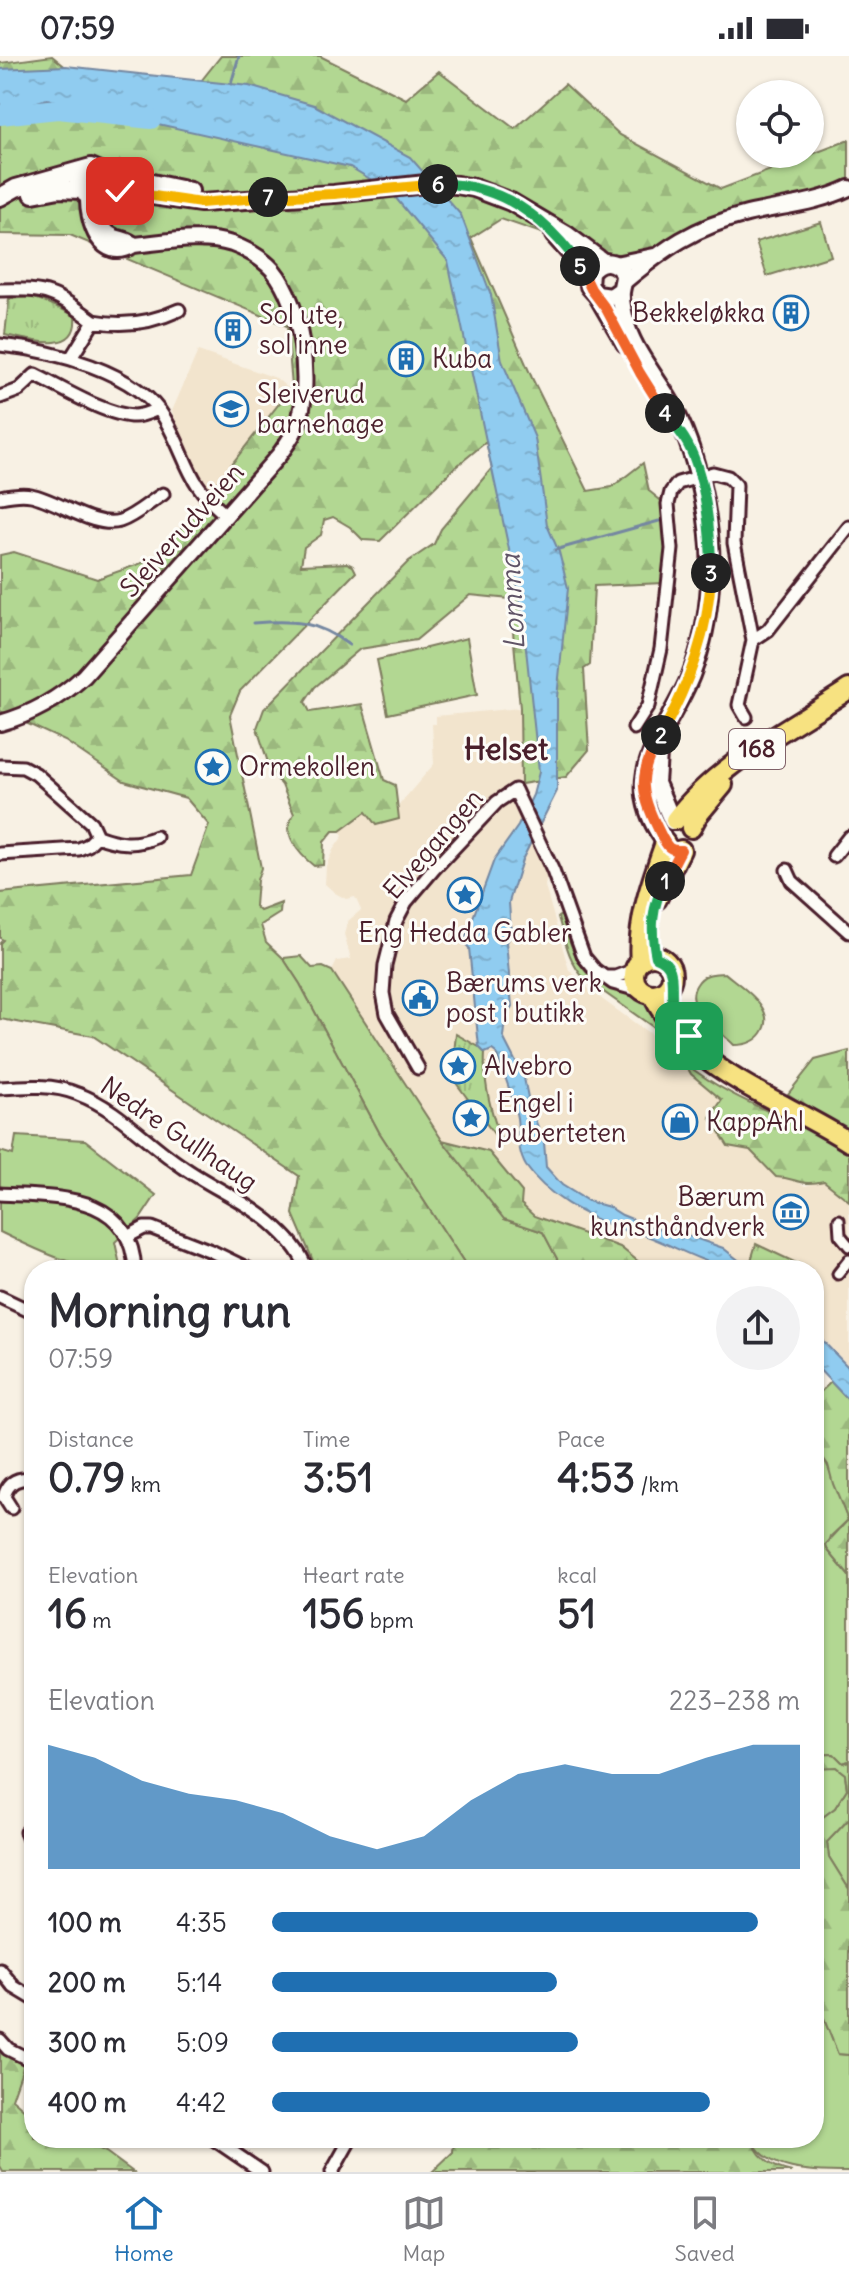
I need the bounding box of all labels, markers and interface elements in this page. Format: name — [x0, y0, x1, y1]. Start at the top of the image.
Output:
text: 07:59 — [40, 9, 115, 47]
map controls — [736, 80, 824, 168]
button: locate — [736, 80, 824, 168]
pin — [86, 157, 154, 225]
pin: 6 — [418, 164, 458, 204]
icon: check — [98, 169, 142, 213]
text: 6 — [432, 170, 444, 198]
pin: 7 — [248, 177, 288, 217]
text: 7 — [263, 183, 273, 211]
pin: 5 — [560, 246, 600, 286]
text: 5 — [574, 252, 586, 280]
building icon: Bekkeløkka — [772, 294, 810, 332]
place label: Bekkeløkka — [632, 296, 765, 329]
place label: Sol ute, sol inne — [259, 298, 347, 361]
building icon: Sol ute, sol inne — [214, 311, 252, 349]
building icon: Kuba — [387, 340, 425, 378]
place label: Kuba — [432, 342, 492, 375]
place label: Sleiverud barnehage — [257, 377, 384, 440]
school or university icon: Sleiverud barnehage — [212, 390, 250, 428]
pin: 4 — [645, 393, 685, 433]
text: 4 — [659, 399, 671, 427]
street label: Sleiverudveien — [113, 456, 251, 604]
water label: Lomma — [491, 551, 532, 651]
pin: 3 — [691, 553, 731, 593]
text: 3 — [705, 559, 717, 587]
pin: 2 — [641, 715, 681, 755]
text: 2 — [655, 721, 667, 749]
road number: 168 — [729, 729, 785, 769]
district label: Helset — [464, 730, 548, 768]
place icon: Ormekollen — [194, 748, 232, 786]
place label: Ormekollen — [239, 750, 375, 783]
street label: Elvegangen — [376, 782, 490, 906]
pin: 1 — [645, 861, 685, 901]
text: 1 — [661, 867, 669, 895]
place icon: Eng Hedda Gabler — [446, 876, 484, 914]
place label: Eng Hedda Gabler — [358, 916, 572, 949]
place label: Bærums verk post i butikk — [446, 966, 602, 1029]
public building icon: Bærums verk post i butikk — [401, 979, 439, 1017]
pin — [655, 1002, 723, 1070]
icon: arrive — [667, 1014, 711, 1058]
place icon: Alvebro — [439, 1047, 477, 1085]
place label: Alvebro — [484, 1049, 572, 1082]
street label: Nedre Gullhaug — [95, 1069, 264, 1198]
place label: Engel i puberteten — [497, 1086, 626, 1149]
place icon: Engel i puberteten — [452, 1099, 490, 1137]
shop icon: KappAhl — [661, 1103, 699, 1141]
place label: KappAhl — [706, 1105, 804, 1138]
place label: Bærum kunsthåndverk — [590, 1180, 765, 1243]
museum icon: Bærum kunsthåndverk — [772, 1193, 810, 1231]
text: Morning run — [48, 1284, 291, 1339]
button: share — [716, 1286, 800, 1370]
text: 07:59 — [48, 1342, 113, 1375]
text: Distance — [48, 1425, 134, 1453]
text: Time — [303, 1425, 350, 1453]
text: Pace — [557, 1425, 605, 1453]
text: 0.79 — [48, 1453, 125, 1503]
text: 3:51 — [303, 1453, 373, 1503]
text: 4:53 — [557, 1453, 635, 1503]
text: km — [125, 1470, 161, 1498]
text: /km — [635, 1470, 679, 1498]
text: Elevation — [48, 1561, 138, 1589]
text: Heart rate — [303, 1561, 405, 1589]
text: kcal — [557, 1561, 597, 1589]
text: 16 — [48, 1589, 87, 1639]
text: 156 — [303, 1589, 365, 1639]
text: 51 — [557, 1589, 596, 1639]
text: m — [87, 1606, 112, 1634]
text: bpm — [365, 1606, 414, 1634]
text: Elevation — [48, 1684, 155, 1717]
text: 223–238 m — [669, 1684, 800, 1717]
text: 100 m — [48, 1906, 122, 1939]
text: 4:35 — [176, 1906, 227, 1939]
text: 200 m — [48, 1966, 125, 1999]
text: 5:14 — [176, 1966, 222, 1999]
text: 300 m — [48, 2026, 126, 2059]
text: 5:09 — [176, 2026, 229, 2059]
text: 400 m — [48, 2086, 126, 2119]
text: 4:42 — [176, 2086, 226, 2119]
tab: Home — [114, 2191, 174, 2267]
tab: Map — [402, 2191, 446, 2267]
tab: Saved — [674, 2191, 735, 2267]

